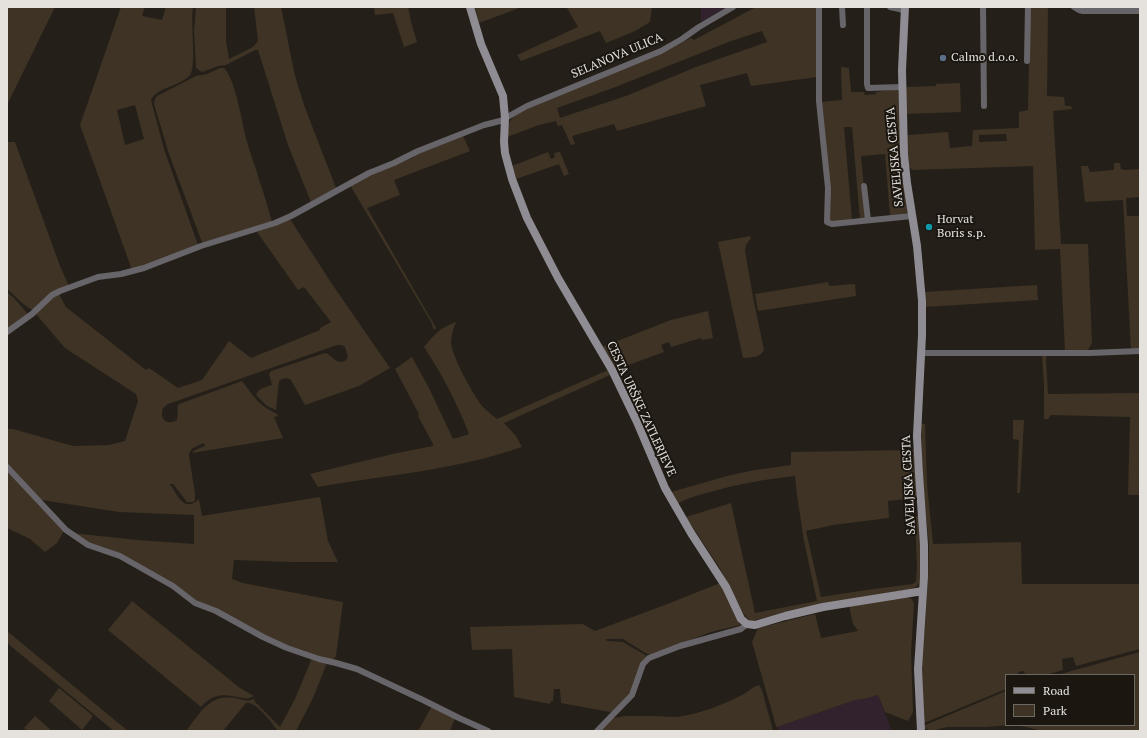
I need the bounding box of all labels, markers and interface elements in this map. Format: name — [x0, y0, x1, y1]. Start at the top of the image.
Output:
street label: SELANOVA ULICA — [569, 30, 665, 82]
place label: Calmo d.o.o. — [951, 51, 1018, 65]
marker: Calmo d.o.o. — [938, 53, 948, 63]
street label: SAVELJSKA CESTA — [883, 107, 907, 207]
place label: Horvat Boris s.p. — [937, 213, 986, 241]
marker: Horvat Boris s.p. — [924, 222, 934, 232]
street label: CESTA URŠKE ZATLERJEVE — [603, 339, 679, 479]
street label: SAVELJSKA CESTA — [899, 435, 919, 535]
legend — [1005, 674, 1135, 726]
text: Road — [1043, 683, 1070, 698]
text: Park — [1043, 703, 1067, 718]

